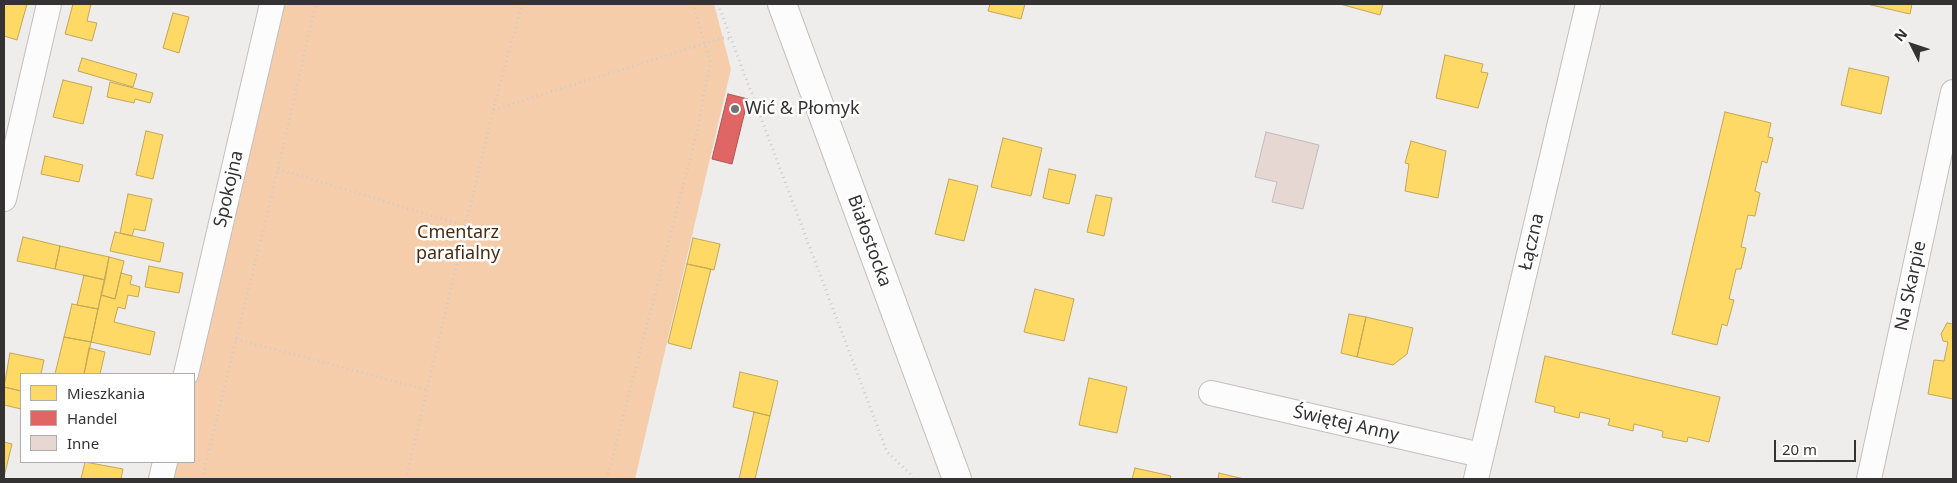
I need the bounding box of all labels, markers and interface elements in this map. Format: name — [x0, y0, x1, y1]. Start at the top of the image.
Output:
north arrow — [1887, 20, 1937, 70]
text: N — [1889, 24, 1911, 45]
place label: Wić & Płomyk — [745, 98, 860, 120]
marker: Wić & Płomyk — [729, 103, 741, 115]
street label: Spokojna — [210, 148, 248, 230]
street label: Białostocka — [842, 192, 896, 290]
street label: Łączna — [1515, 211, 1549, 273]
park label: Cmentarz parafialny — [416, 222, 500, 264]
street label: Na Skarpie — [1891, 239, 1931, 333]
legend — [20, 373, 195, 463]
text: Mieszkania — [67, 383, 145, 403]
street label: Świętej Anny — [1291, 401, 1401, 447]
text: Handel — [67, 408, 117, 428]
scale bar — [1777, 430, 1860, 462]
text: Inne — [67, 433, 99, 453]
text: 20 m — [1782, 439, 1817, 459]

